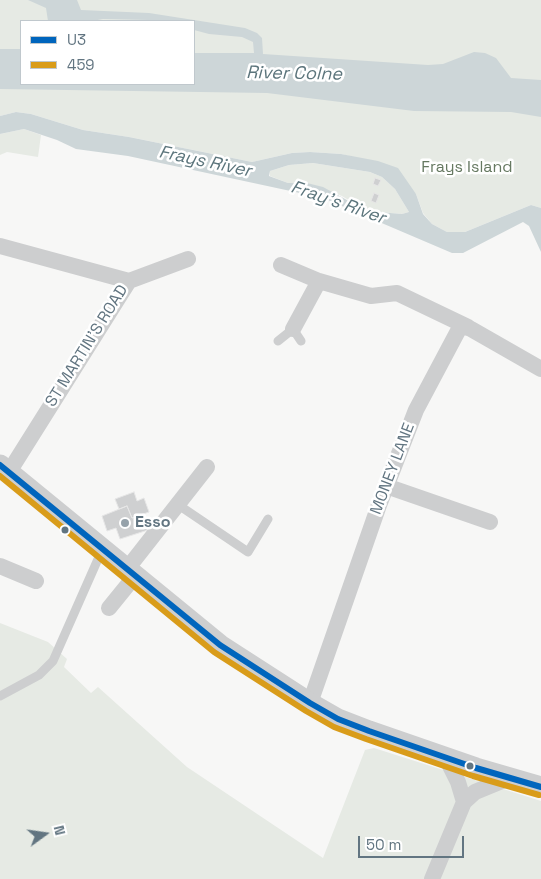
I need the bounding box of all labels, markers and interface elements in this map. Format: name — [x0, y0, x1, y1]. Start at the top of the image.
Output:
legend — [20, 20, 195, 85]
text: U3 — [67, 30, 86, 49]
text: 459 — [67, 55, 95, 74]
water label: River Colne — [246, 62, 342, 86]
water label: Frays River — [157, 142, 253, 182]
park label: Frays Island — [421, 158, 513, 178]
water label: Fray's River — [288, 177, 388, 229]
street label: ST MARTIN'S ROAD — [42, 282, 132, 410]
street label: MONEY LANE — [367, 421, 419, 517]
place label: Esso — [135, 513, 170, 533]
marker: Esso — [119, 517, 131, 529]
unlabelled marker — [60, 525, 70, 535]
unlabelled marker — [465, 761, 475, 771]
north arrow — [20, 809, 70, 859]
text: N — [50, 824, 69, 837]
scale bar — [361, 826, 467, 858]
text: 50 m — [366, 835, 401, 854]

